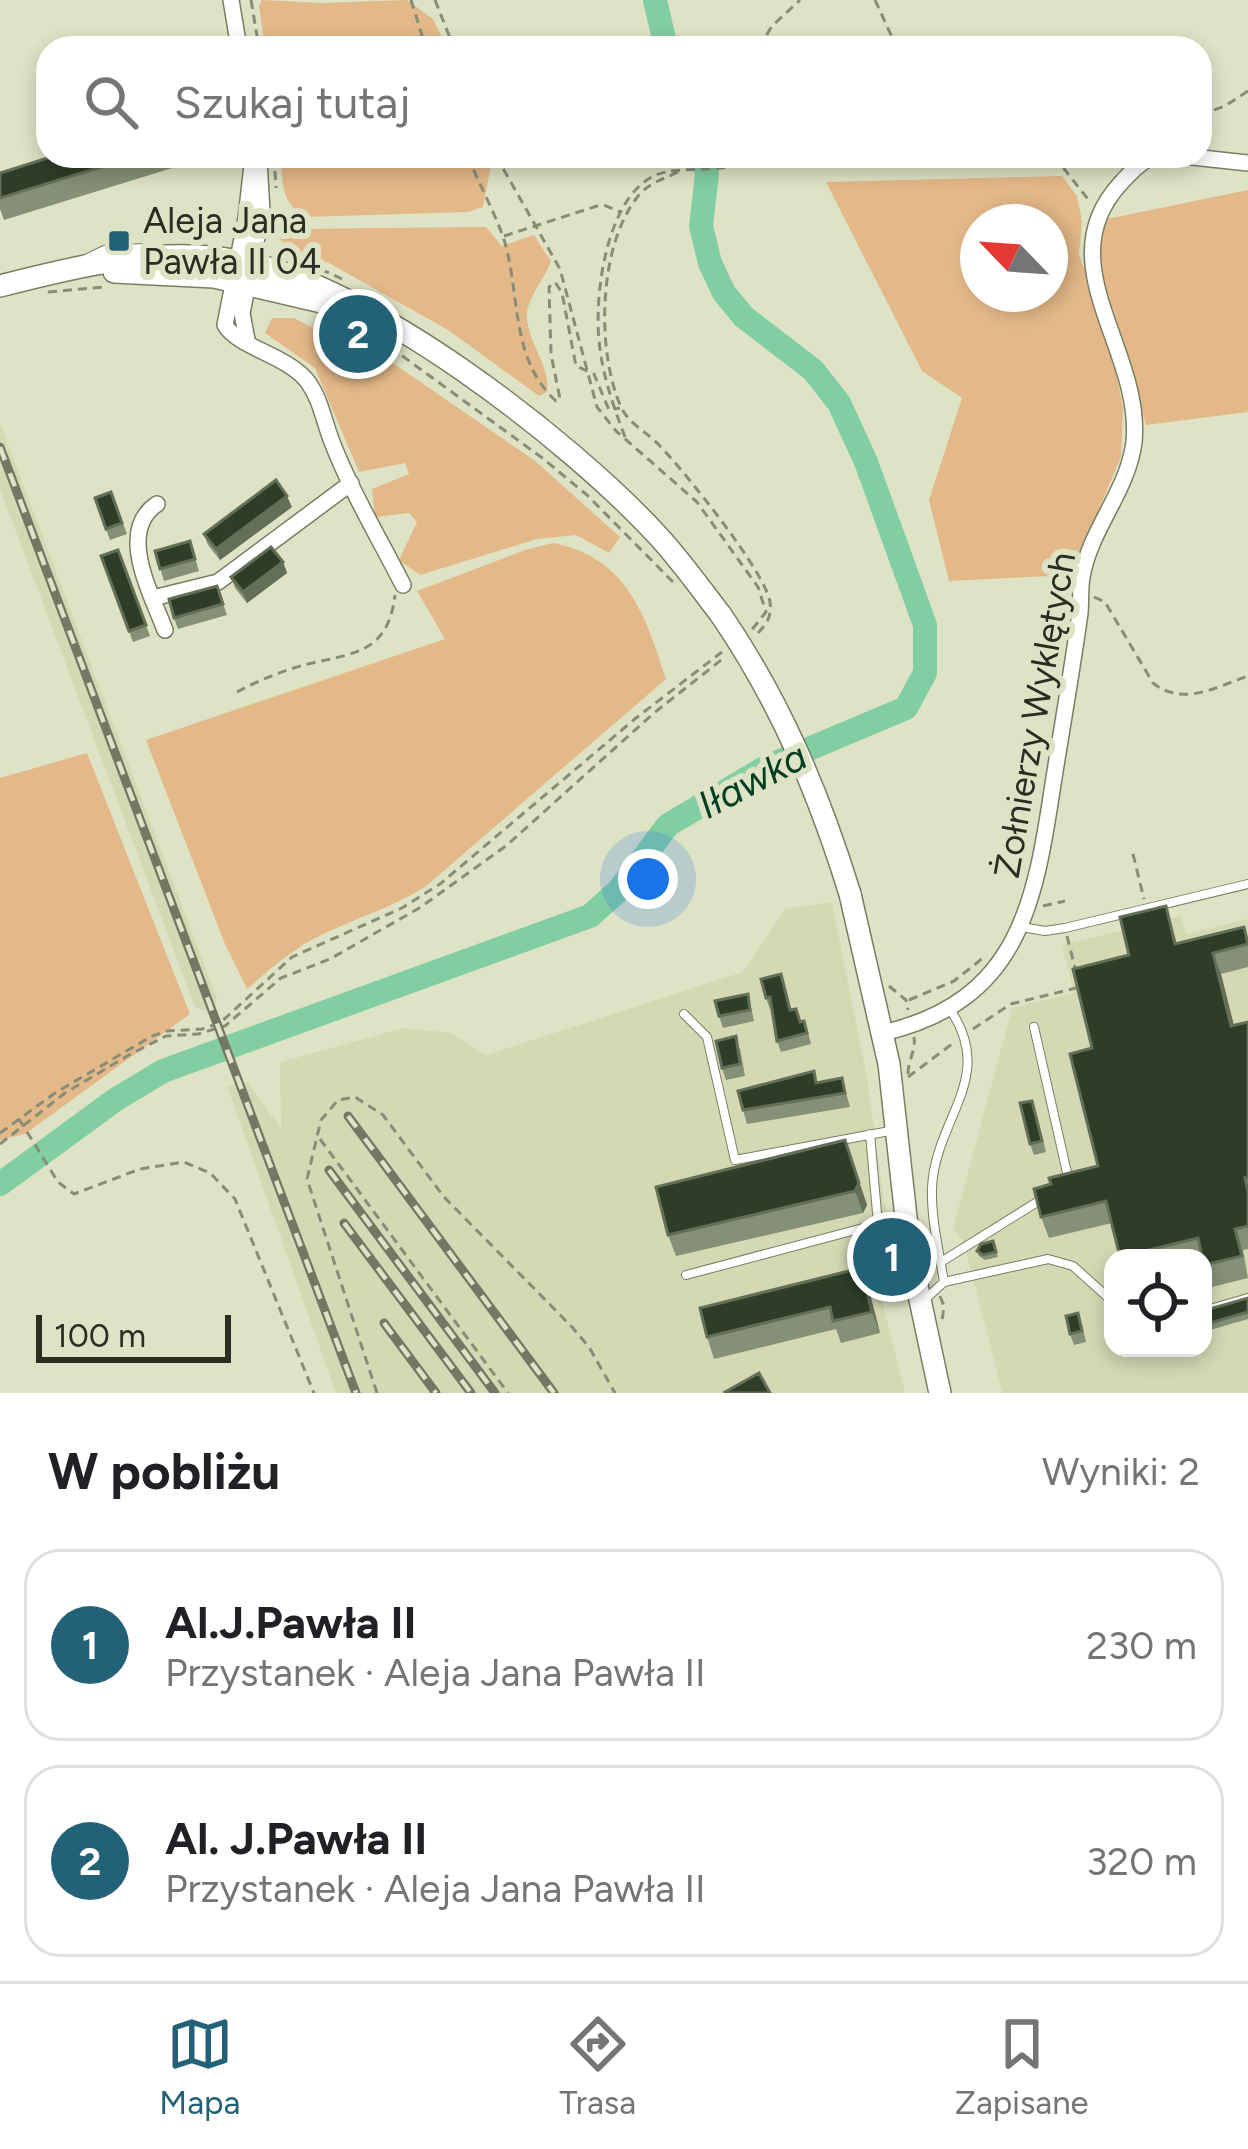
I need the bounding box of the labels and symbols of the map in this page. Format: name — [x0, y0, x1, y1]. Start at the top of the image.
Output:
place label: Aleja Jana Pawła II 04 — [143, 199, 321, 283]
north arrow — [960, 204, 1068, 312]
marker: Aleja Jana Pawła II 04 — [106, 228, 132, 254]
pin: 2 — [319, 289, 397, 379]
street label: Żołnierzy Wyklętych — [985, 549, 1084, 881]
water label: Iławka — [690, 732, 815, 829]
your location — [618, 849, 678, 909]
pin: 1 — [853, 1212, 931, 1302]
scale bar — [36, 1309, 231, 1362]

